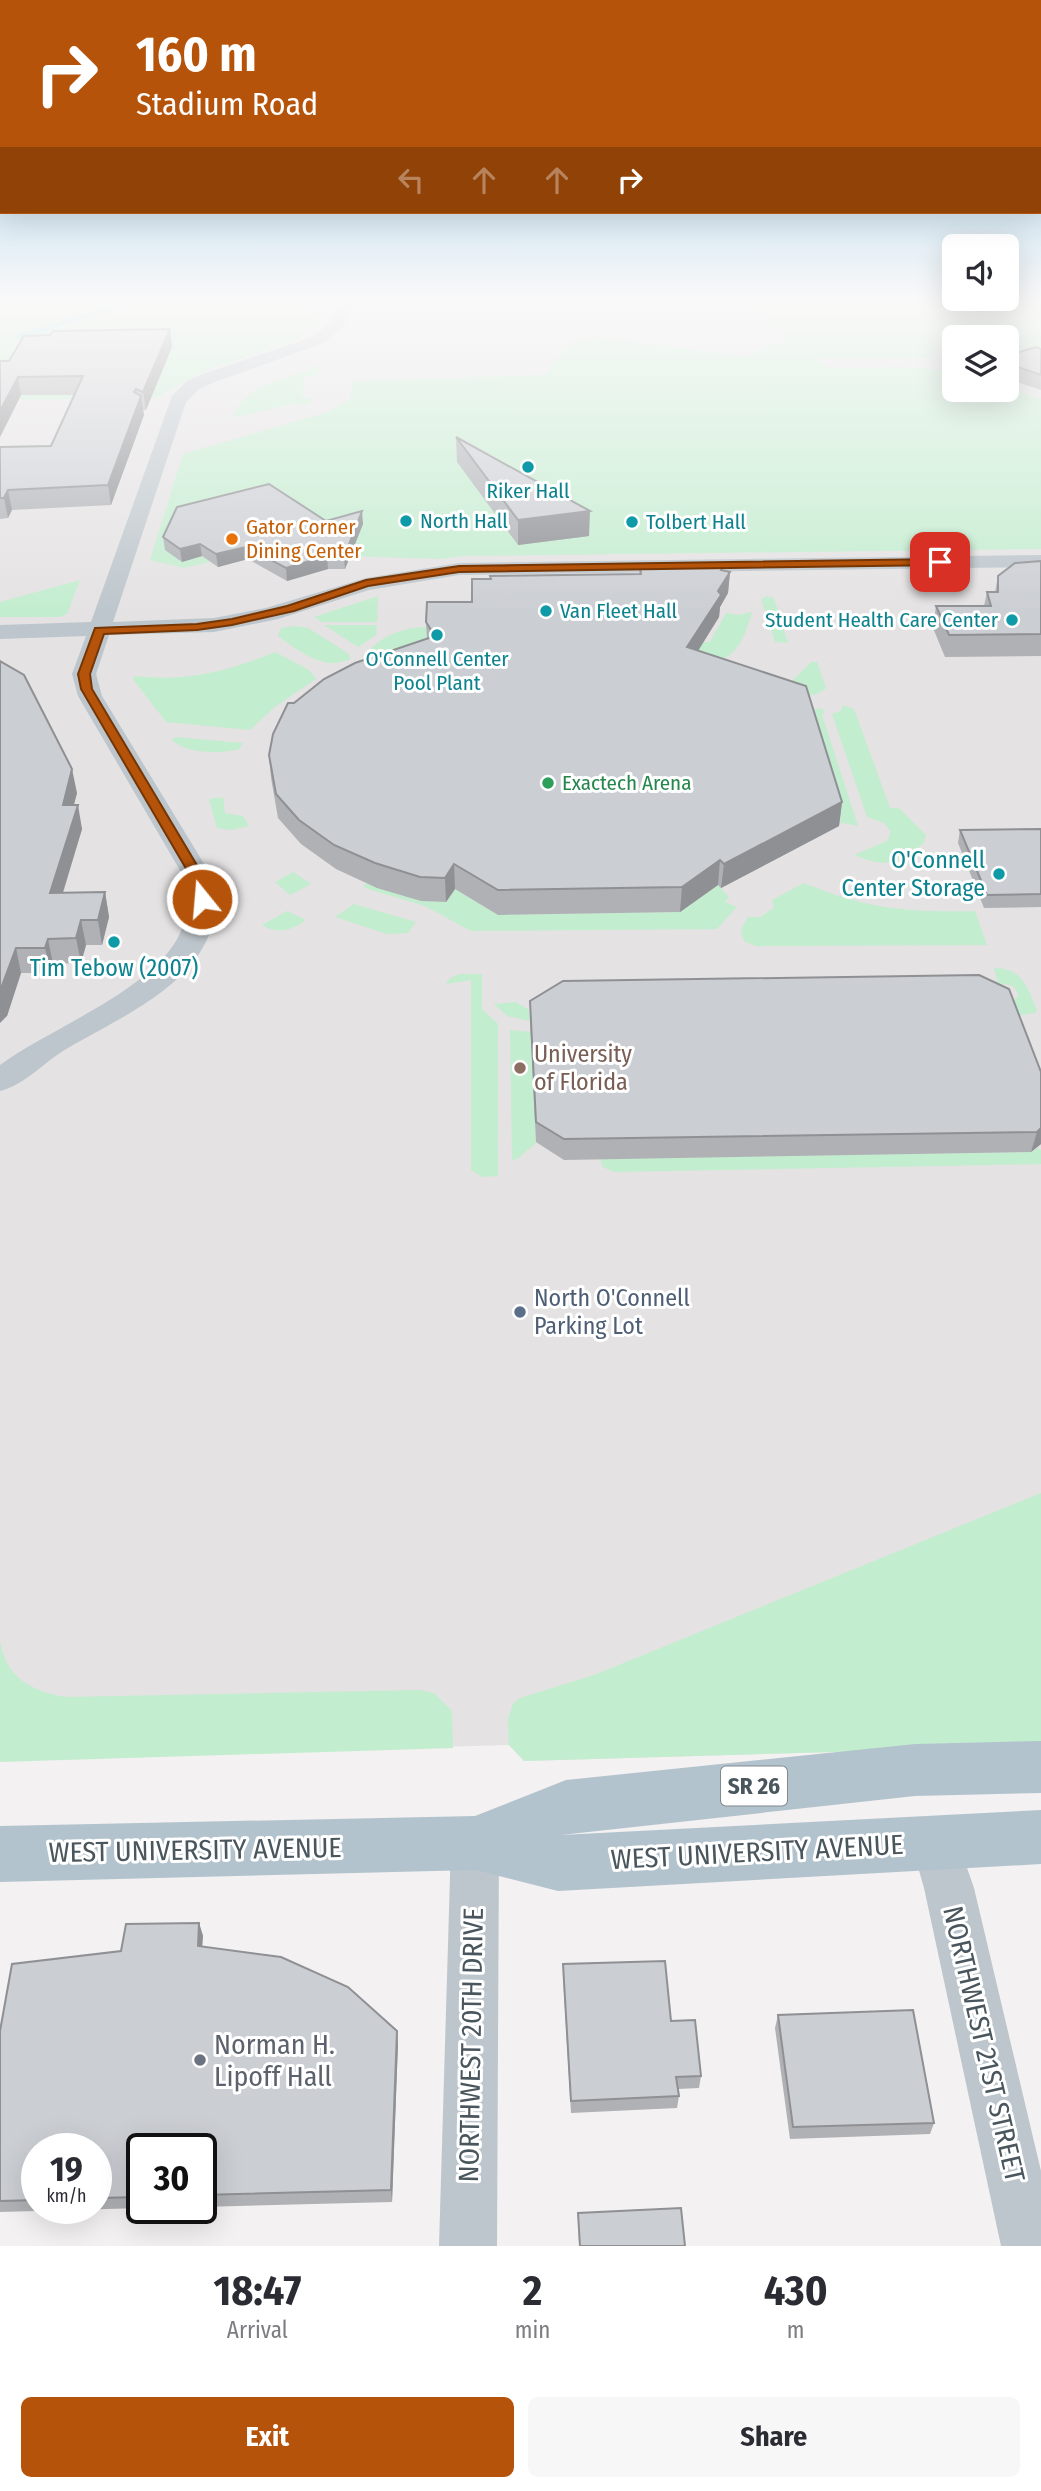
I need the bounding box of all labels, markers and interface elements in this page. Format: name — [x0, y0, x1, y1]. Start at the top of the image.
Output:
text: 160 m — [136, 25, 257, 84]
icon: right — [21, 28, 112, 119]
text: Stadium Road — [136, 85, 318, 123]
icon: left — [392, 161, 430, 199]
icon: ahead — [465, 161, 503, 199]
icon: ahead — [538, 161, 576, 199]
icon: right — [611, 161, 649, 199]
map controls — [942, 234, 1019, 402]
button: sound — [942, 234, 1019, 311]
button: layers — [942, 325, 1019, 402]
marker: Riker Hall — [520, 459, 536, 475]
place label: Riker Hall — [487, 478, 570, 504]
place label: North Hall — [420, 508, 508, 534]
place label: Tolbert Hall — [646, 509, 746, 535]
marker: North Hall — [398, 513, 414, 529]
place label: Gator Corner Dining Center — [246, 514, 362, 564]
marker: Tolbert Hall — [624, 514, 640, 530]
marker: Gator Corner Dining Center — [224, 531, 240, 547]
pin — [910, 532, 970, 592]
icon: arrive — [921, 543, 959, 581]
place label: Van Fleet Hall — [560, 598, 677, 624]
marker: Van Fleet Hall — [538, 603, 554, 619]
place label: Student Health Care Center — [765, 607, 999, 633]
marker: Student Health Care Center — [1004, 612, 1020, 628]
marker: O'Connell Center Pool Plant — [429, 627, 445, 643]
place label: O'Connell Center Pool Plant — [365, 646, 509, 696]
place label: Exactech Arena — [562, 770, 691, 796]
marker: Exactech Arena — [540, 775, 556, 791]
place label: O'Connell Center Storage — [842, 846, 985, 902]
position arrow — [165, 862, 239, 936]
marker: O'Connell Center Storage — [991, 866, 1007, 882]
marker: Tim Tebow (2007) — [106, 934, 122, 950]
place label: Tim Tebow (2007) — [30, 954, 198, 982]
place label: University of Florida — [534, 1040, 632, 1096]
marker: University of Florida — [512, 1060, 528, 1076]
place label: North O'Connell Parking Lot — [534, 1284, 690, 1340]
marker: North O'Connell Parking Lot — [512, 1304, 528, 1320]
road number: SR 26 — [721, 1766, 787, 1806]
street label: WEST UNIVERSITY AVENUE — [610, 1828, 904, 1876]
street label: WEST UNIVERSITY AVENUE — [48, 1831, 342, 1869]
street label: NORTHWEST 21ST STREET — [936, 1903, 1032, 2185]
street label: NORTHWEST 20TH DRIVE — [452, 1907, 490, 2183]
place label: Norman H. Lipoff Hall — [214, 2028, 335, 2093]
marker: Norman H. Lipoff Hall — [192, 2052, 208, 2068]
speed limit sign: 30 — [126, 2133, 217, 2224]
text: 19 — [50, 2148, 83, 2190]
text: km/h — [46, 2185, 87, 2207]
text: 18:47 — [213, 2266, 301, 2316]
text: 2 — [523, 2266, 542, 2316]
text: 430 — [764, 2266, 828, 2316]
text: Arrival — [227, 2316, 288, 2344]
text: min — [515, 2316, 550, 2344]
text: m — [787, 2316, 805, 2344]
button: Exit — [21, 2397, 514, 2477]
button: Share — [528, 2397, 1020, 2477]

